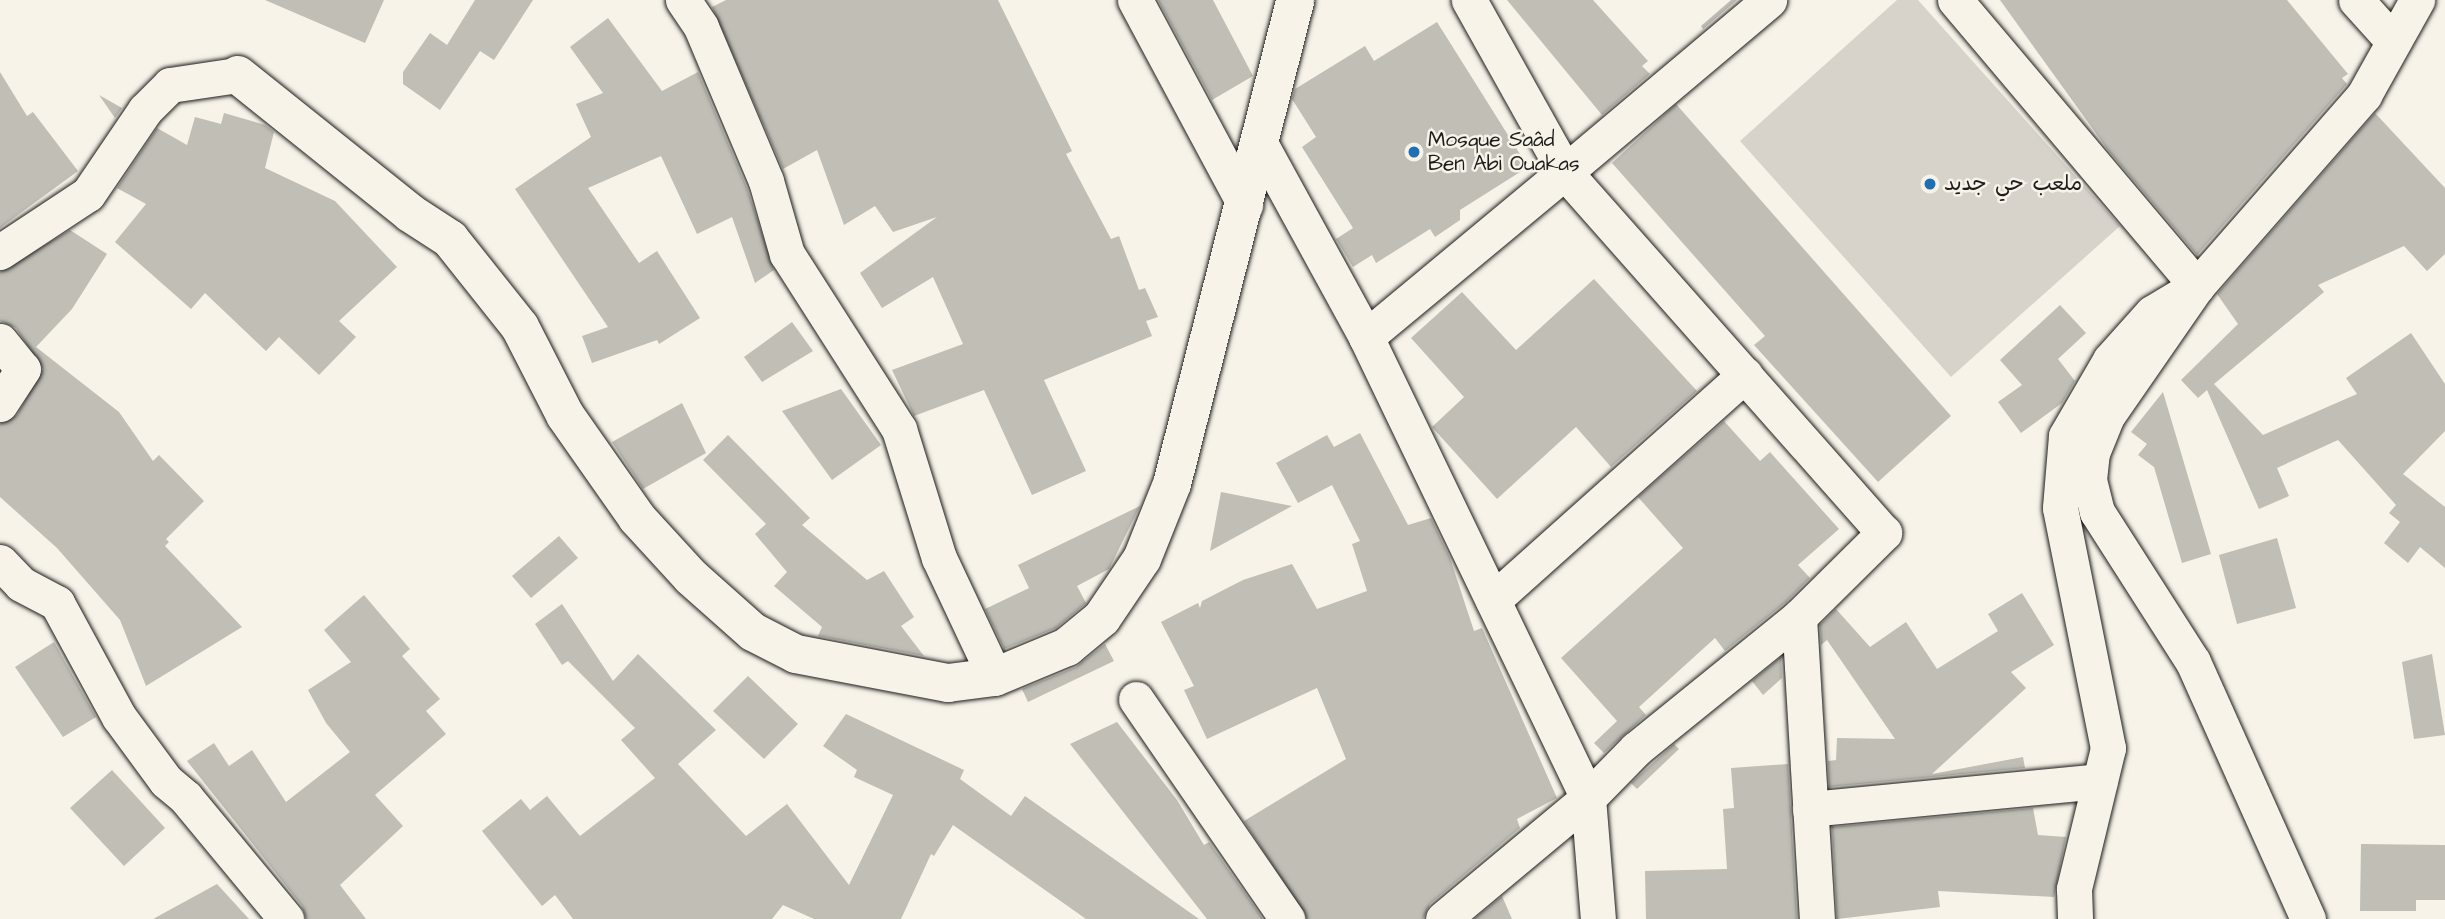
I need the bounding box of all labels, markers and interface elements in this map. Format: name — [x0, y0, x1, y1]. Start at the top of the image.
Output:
place label: Mosque Saâd Ben Abi Ouakas — [1428, 127, 1580, 177]
marker: Mosque Saâd Ben Abi Ouakas — [1406, 144, 1422, 160]
place label: ملعب حي جديد — [1944, 171, 2082, 197]
marker: ملعب حي جديد — [1922, 176, 1938, 192]

